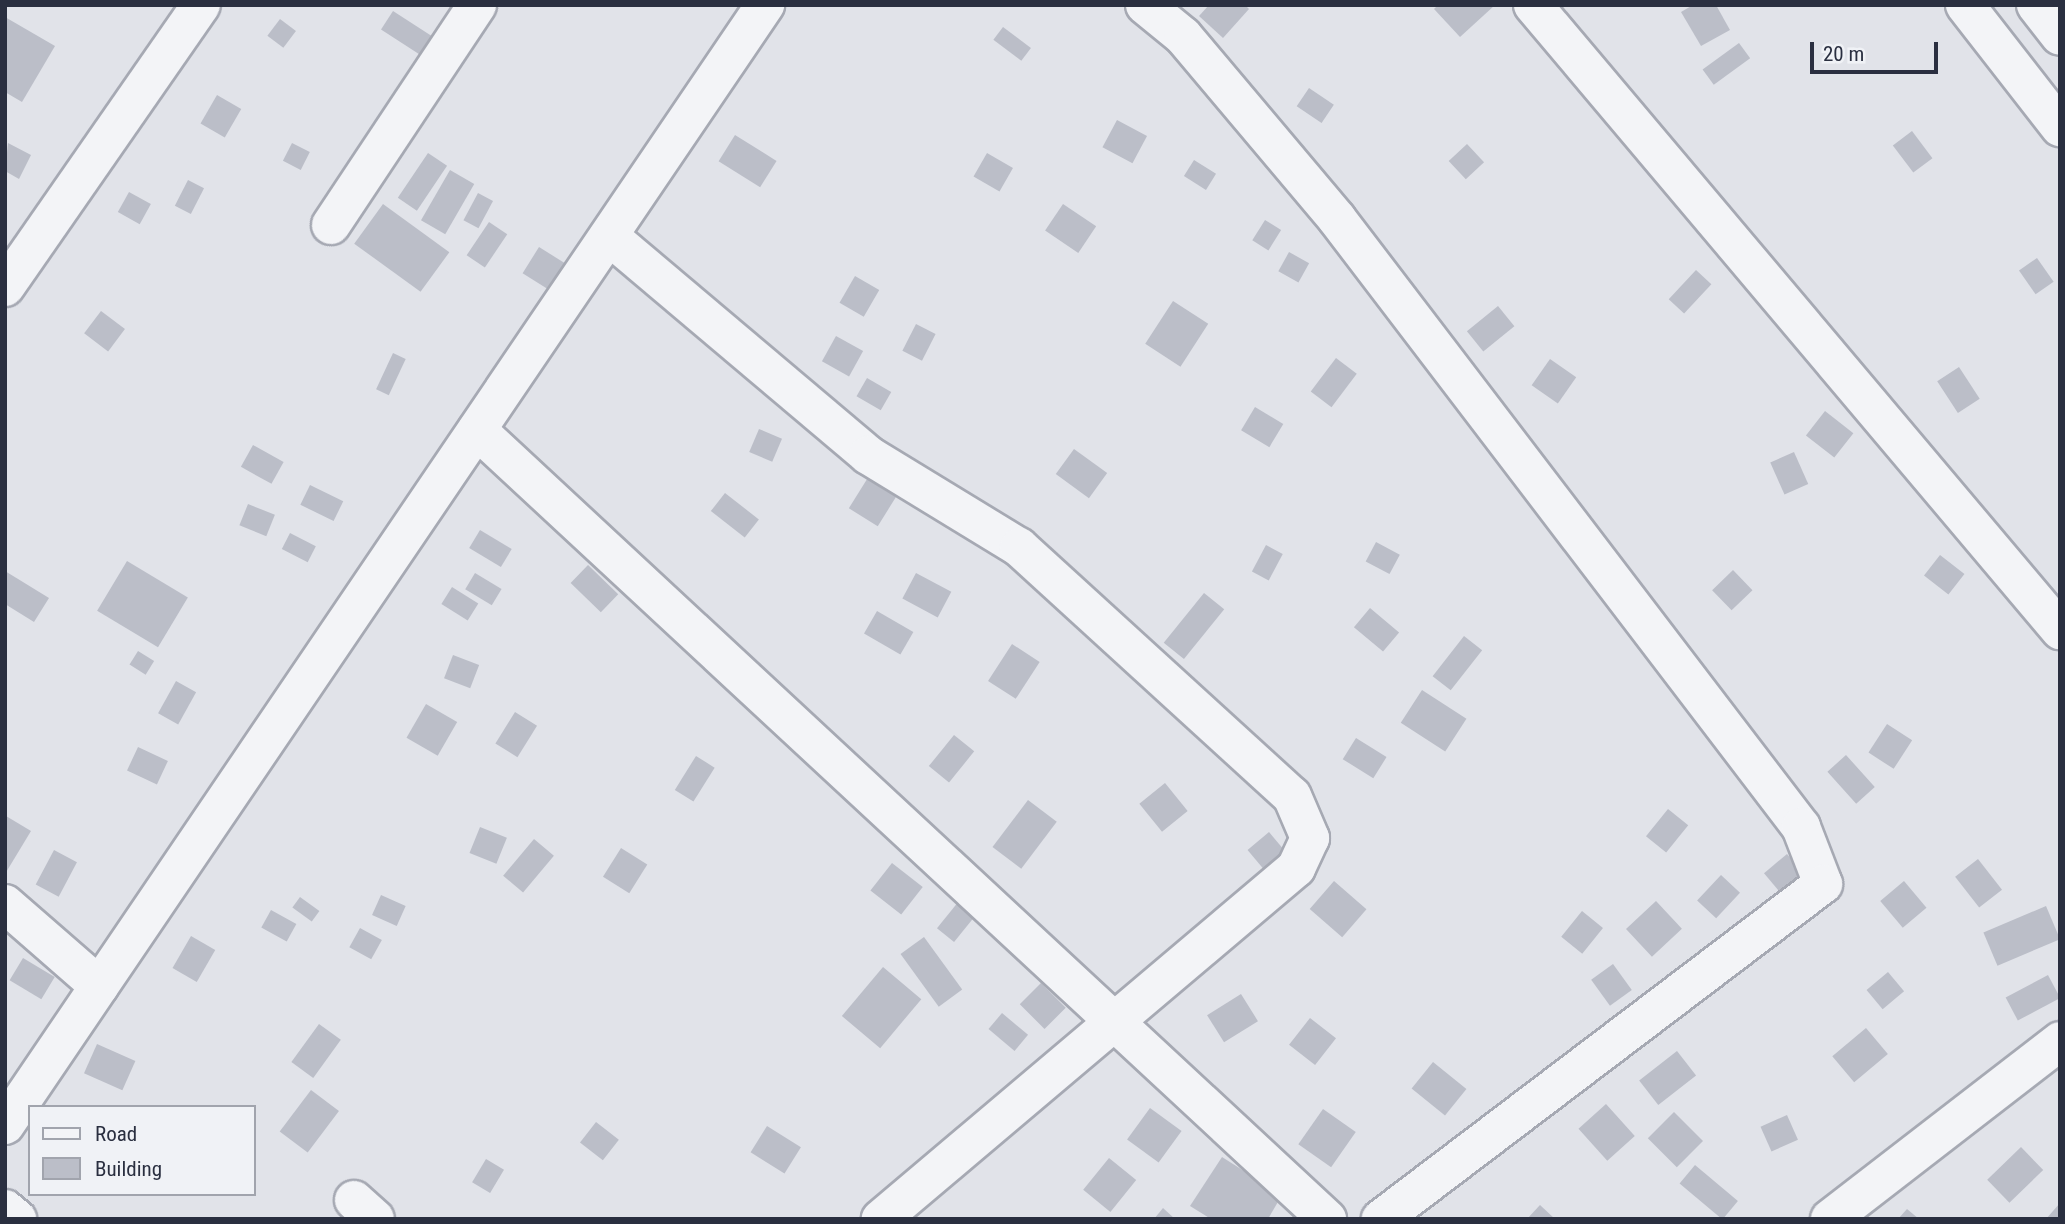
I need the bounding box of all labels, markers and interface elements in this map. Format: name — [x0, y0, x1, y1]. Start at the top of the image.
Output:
scale bar — [1813, 28, 1941, 72]
text: 20 m — [1823, 42, 1864, 66]
legend — [28, 1105, 256, 1196]
text: Road — [95, 1122, 137, 1146]
text: Building — [95, 1157, 162, 1181]

